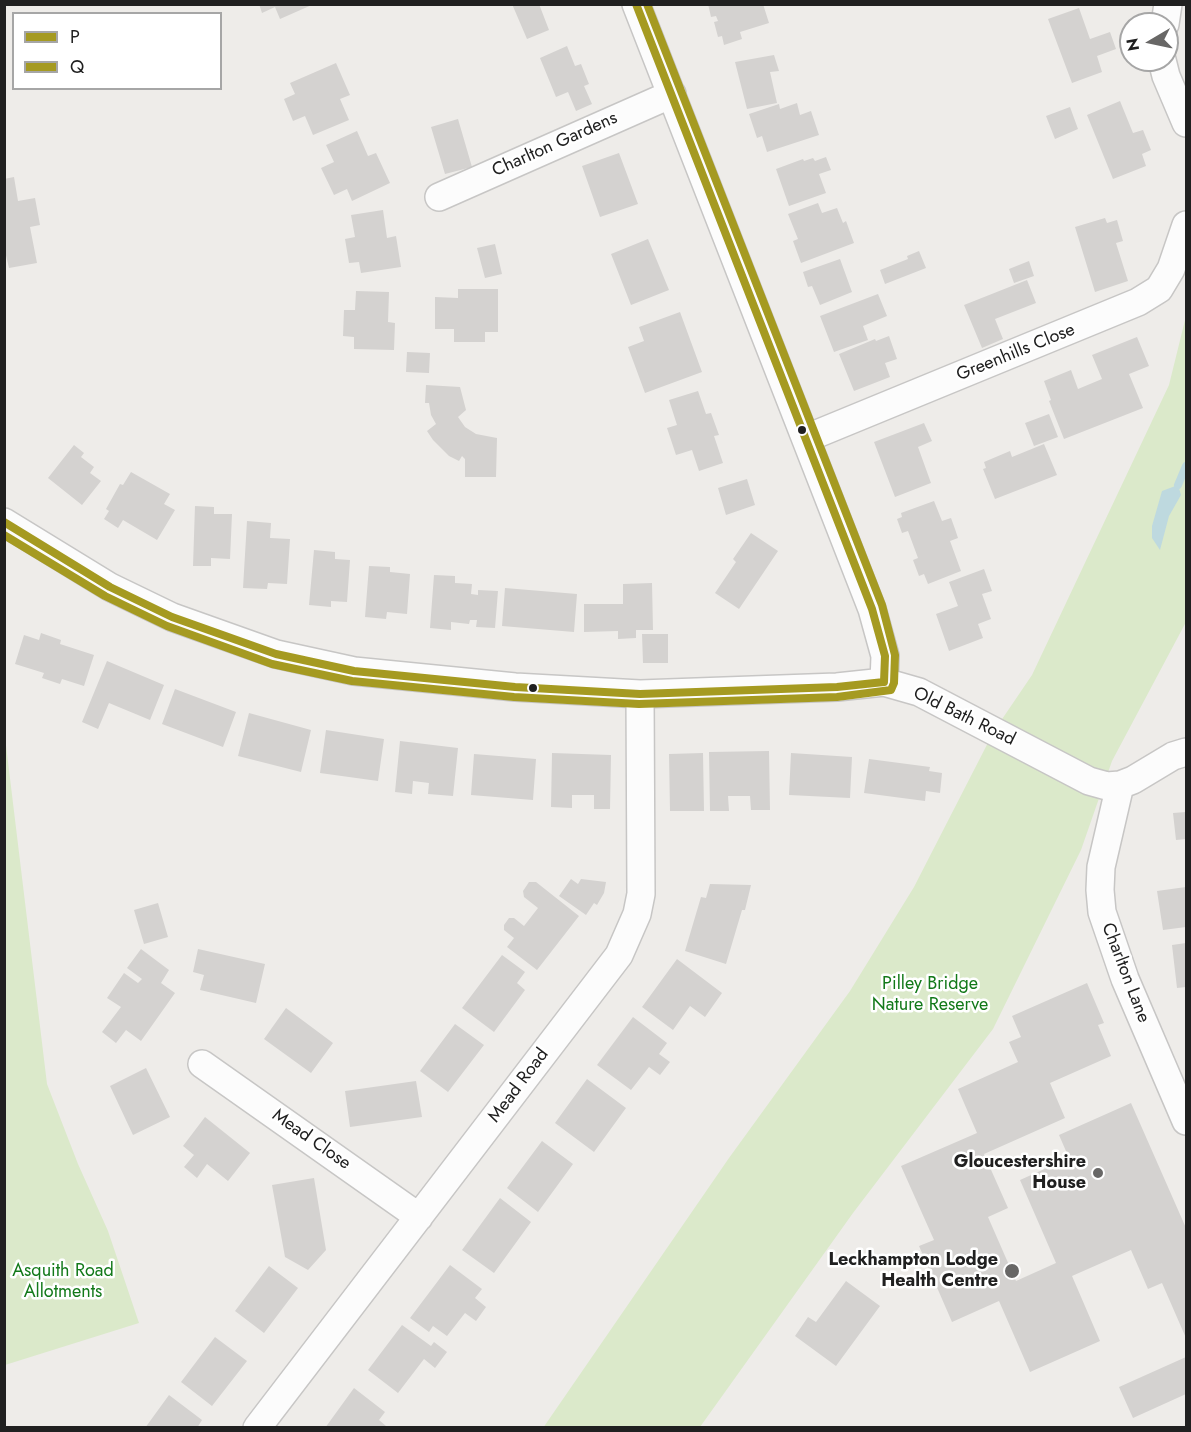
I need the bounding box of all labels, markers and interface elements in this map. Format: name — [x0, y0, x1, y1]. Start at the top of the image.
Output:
legend — [12, 12, 222, 90]
north arrow — [1119, 12, 1179, 72]
text: P — [70, 24, 80, 50]
text: N — [1120, 37, 1145, 53]
text: Q — [70, 54, 84, 80]
street label: Charlton Gardens — [489, 108, 621, 182]
street label: Greenhills Close — [954, 319, 1078, 387]
unlabelled marker — [796, 424, 808, 436]
unlabelled marker — [527, 682, 539, 694]
street label: Old Bath Road — [910, 683, 1018, 751]
street label: Charlton Lane — [1096, 920, 1154, 1026]
park label: Pilley Bridge Nature Reserve — [872, 974, 988, 1016]
street label: Mead Road — [484, 1045, 554, 1127]
street label: Mead Close — [268, 1105, 354, 1175]
place label: Gloucestershire House — [954, 1152, 1086, 1194]
marker: Gloucestershire House — [1091, 1166, 1105, 1180]
place label: Leckhampton Lodge Health Centre — [828, 1250, 998, 1292]
park label: Asquith Road Allotments — [12, 1261, 114, 1304]
marker: Leckhampton Lodge Health Centre — [1003, 1262, 1021, 1280]

